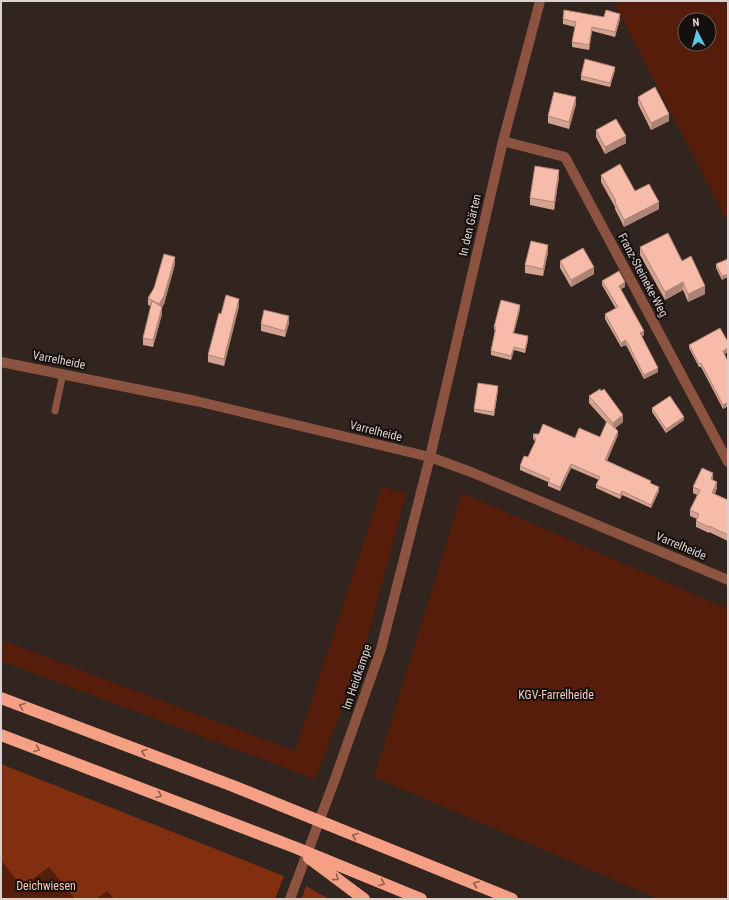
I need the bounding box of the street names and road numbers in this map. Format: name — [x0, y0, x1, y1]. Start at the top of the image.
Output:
street label: In den Gärten — [456, 192, 484, 258]
street label: Franz-Steineke-Weg — [615, 231, 671, 319]
street label: Varrelheide — [31, 348, 87, 372]
street label: Varrelheide — [348, 418, 404, 444]
street label: Varrelheide — [654, 529, 709, 563]
street label: Im Heidkampe — [339, 642, 375, 712]

